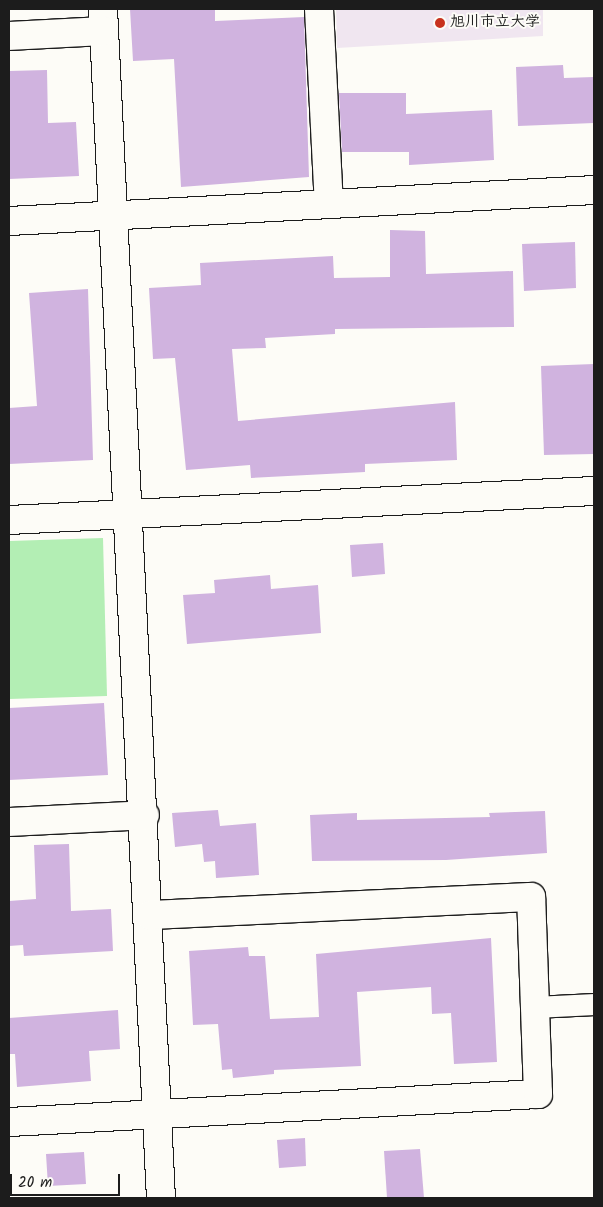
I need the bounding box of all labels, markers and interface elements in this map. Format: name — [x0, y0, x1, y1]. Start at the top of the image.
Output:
place label: 旭川市立大学 — [450, 14, 540, 32]
marker: 旭川市立大学 — [434, 17, 446, 29]
scale bar — [12, 1164, 122, 1196]
text: 20 m — [18, 1171, 52, 1195]

